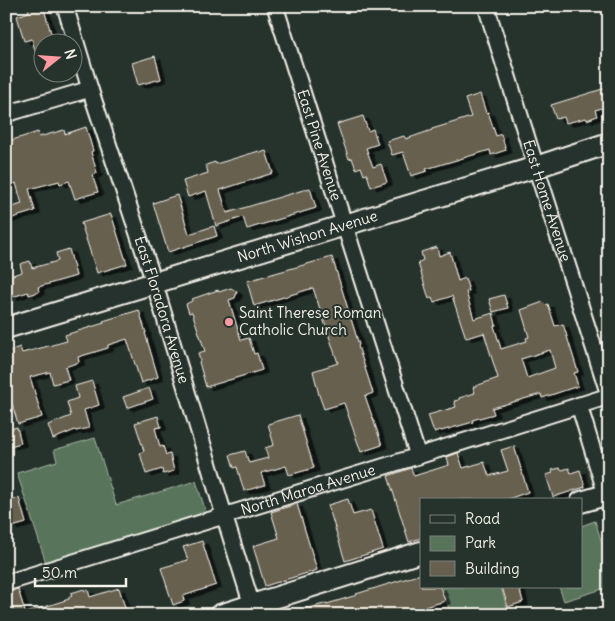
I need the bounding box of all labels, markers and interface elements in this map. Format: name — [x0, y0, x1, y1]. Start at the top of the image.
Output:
north arrow — [32, 32, 82, 82]
text: N — [60, 47, 80, 61]
street label: East Pine Avenue — [293, 87, 346, 203]
street label: East Home Avenue — [519, 137, 576, 264]
street label: North Wishon Avenue — [235, 206, 380, 266]
street label: East Floradora Avenue — [130, 234, 194, 386]
place label: Saint Therese Roman Catholic Church — [239, 303, 382, 339]
marker: Saint Therese Roman Catholic Church — [223, 316, 235, 328]
street label: North Maroa Avenue — [238, 460, 377, 519]
legend — [420, 498, 582, 588]
text: Road — [465, 509, 500, 528]
text: Park — [465, 533, 496, 552]
scale bar — [35, 556, 126, 588]
text: Building — [465, 559, 520, 578]
text: 50 m — [42, 563, 77, 582]

